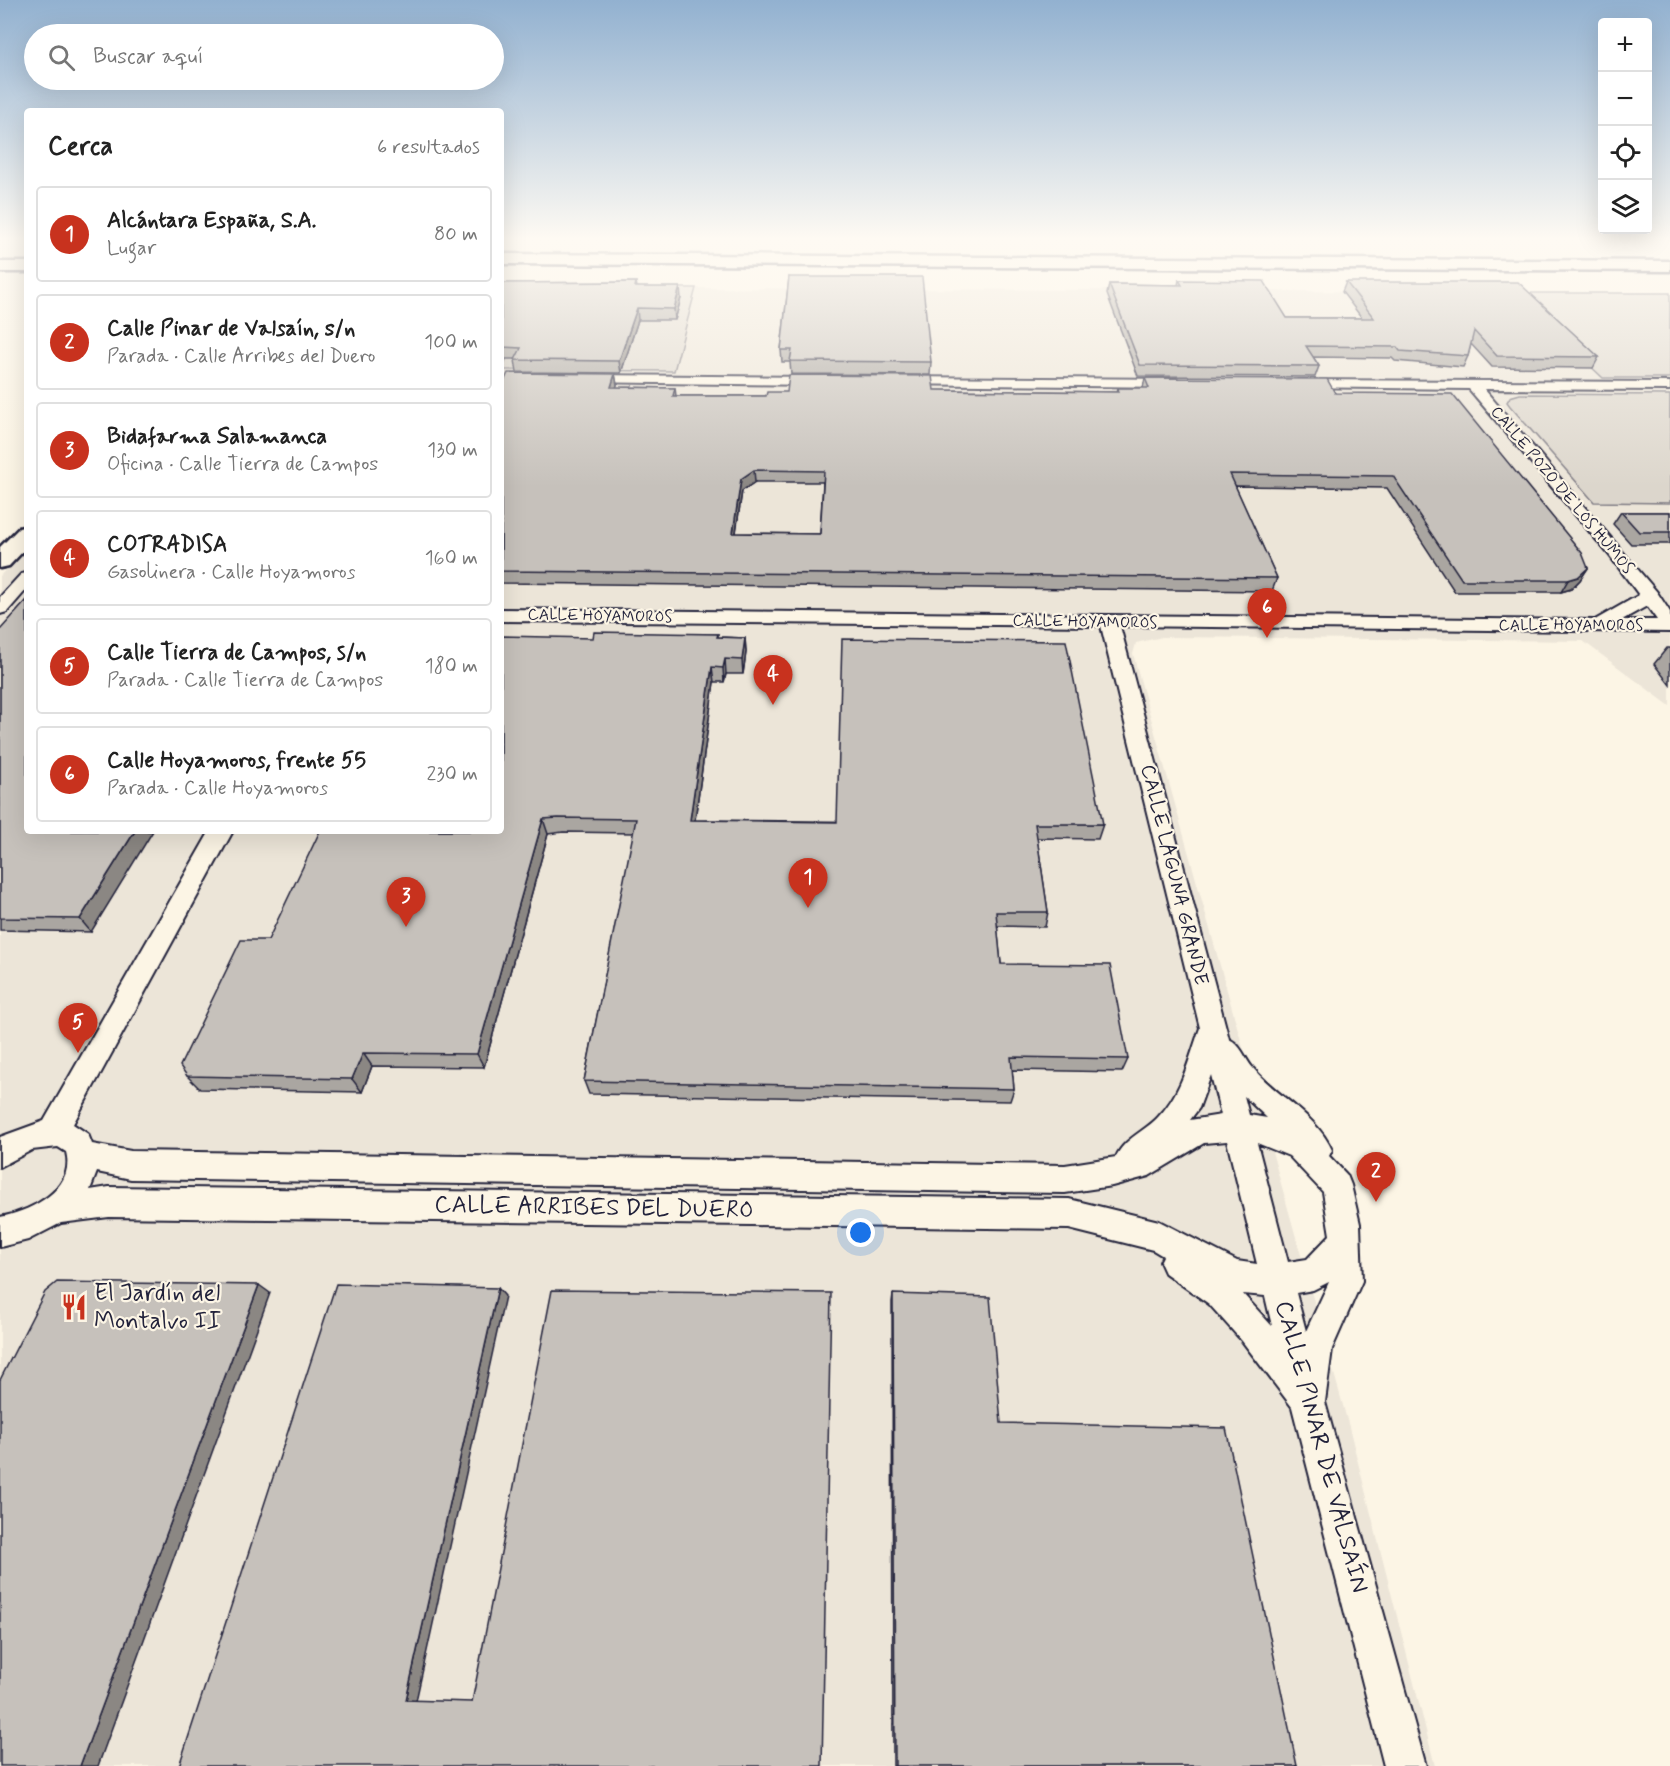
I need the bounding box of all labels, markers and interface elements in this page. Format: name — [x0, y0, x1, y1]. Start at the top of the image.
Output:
map controls — [1598, 18, 1652, 234]
button: + — [1598, 18, 1652, 72]
search box — [24, 24, 504, 90]
icon: search — [45, 41, 78, 74]
text: Buscar aquí — [93, 43, 204, 71]
button: − — [1598, 72, 1652, 126]
button: locate — [1598, 126, 1652, 180]
text: Cerca — [48, 130, 113, 164]
text: 6 resultados — [377, 134, 480, 161]
button: layers — [1598, 180, 1652, 234]
text: Alcántara España, S.A. — [107, 207, 316, 235]
text: 1 — [65, 221, 74, 248]
text: 80 m — [434, 221, 478, 248]
text: Lugar — [107, 235, 156, 262]
text: Calle Pinar de Valsaín, s/n — [107, 315, 355, 343]
text: 2 — [65, 329, 74, 356]
text: 100 m — [424, 329, 478, 356]
text: Parada · Calle Arribes del Duero — [107, 343, 375, 370]
street label: CALLE POZO DE LOS HUMOS — [1486, 402, 1638, 578]
text: Bidafarma Salamanca — [107, 423, 327, 451]
text: 3 — [65, 437, 74, 464]
text: 130 m — [427, 437, 478, 464]
text: Oficina · Calle Tierra de Campos — [107, 451, 378, 478]
text: COTRADISA — [107, 531, 227, 559]
text: 4 — [64, 545, 75, 572]
text: 160 m — [425, 545, 478, 572]
text: Gasolinera · Calle Hoyamoros — [107, 559, 355, 586]
pin: 6 — [1248, 588, 1286, 638]
street label: CALLE HOYAMOROS — [527, 604, 673, 628]
street label: CALLE HOYAMOROS — [1012, 610, 1158, 634]
street label: CALLE HOYAMOROS — [1498, 615, 1644, 636]
text: Calle Tierra de Campos, s/n — [107, 639, 366, 667]
text: 5 — [64, 653, 76, 680]
text: 180 m — [425, 653, 478, 680]
pin: 4 — [754, 656, 792, 705]
text: Parada · Calle Tierra de Campos — [107, 667, 383, 694]
text: Calle Hoyamoros, frente 55 — [107, 747, 366, 775]
text: 6 — [64, 761, 75, 788]
text: 230 m — [426, 761, 478, 788]
street label: CALLE LAGUNA GRANDE — [1133, 762, 1215, 988]
text: Parada · Calle Hoyamoros — [107, 775, 328, 802]
pin: 1 — [788, 858, 828, 908]
pin: 3 — [386, 878, 426, 927]
pin: 5 — [58, 1004, 98, 1053]
pin: 2 — [1356, 1152, 1396, 1202]
street label: CALLE ARRIBES DEL DUERO — [434, 1190, 754, 1226]
your location — [846, 1218, 875, 1247]
place label: El Jardín del Montalvo II — [94, 1278, 221, 1337]
restaurant icon: El Jardín del Montalvo II — [59, 1292, 89, 1322]
street label: CALLE PINAR DE VALSAÍN — [1267, 1297, 1376, 1596]

